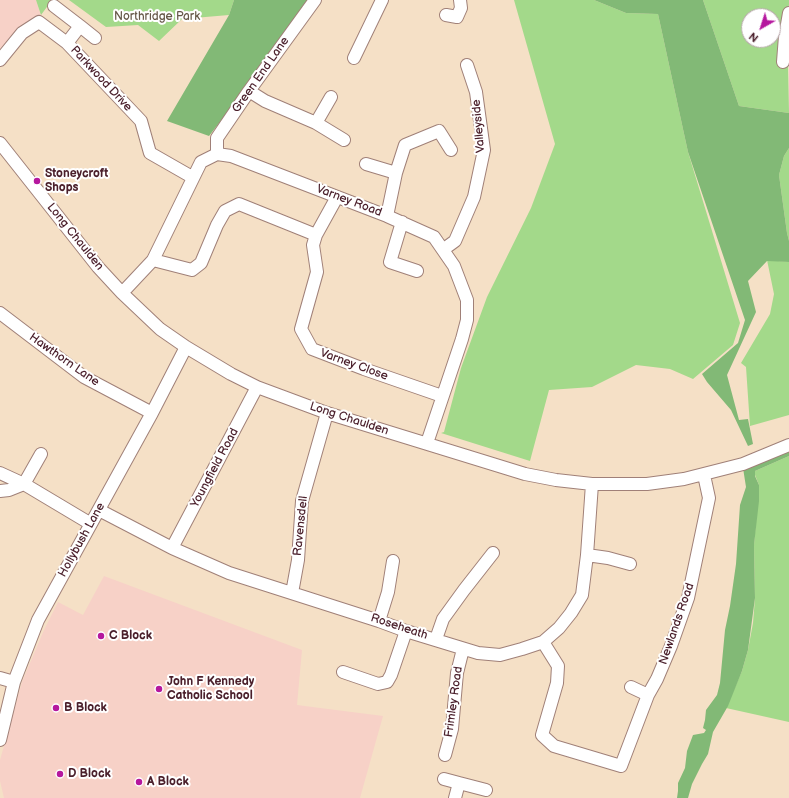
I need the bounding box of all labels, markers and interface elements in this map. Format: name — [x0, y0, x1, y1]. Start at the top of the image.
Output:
north arrow — [741, 8, 781, 48]
park label: Northridge Park — [114, 10, 200, 24]
text: N — [746, 29, 761, 45]
street label: Green End Lane — [229, 34, 293, 116]
street label: Parkwood Drive — [67, 43, 135, 115]
street label: Valleyside — [469, 99, 489, 153]
place label: Stoneycroft Shops — [45, 167, 108, 195]
marker: Stoneycroft Shops — [32, 176, 42, 186]
street label: Varney Road — [314, 182, 384, 220]
street label: Long Chaulden — [44, 200, 106, 274]
street label: Hawthorn Lane — [26, 330, 102, 390]
street label: Varney Close — [318, 346, 390, 384]
street label: Long Chaulden — [308, 399, 390, 439]
street label: Youngfield Road — [188, 426, 242, 510]
street label: Ravensdell — [291, 495, 311, 557]
street label: Hollybush Lane — [56, 500, 108, 580]
street label: Newlands Road — [656, 581, 698, 667]
street label: Roseheath — [369, 611, 429, 643]
place label: C Block — [109, 629, 152, 643]
marker: C Block — [96, 631, 106, 641]
street label: Frimley Road — [442, 666, 466, 738]
place label: John F Kennedy Catholic School — [167, 675, 254, 703]
marker: John F Kennedy Catholic School — [154, 684, 164, 694]
place label: B Block — [64, 701, 107, 715]
marker: B Block — [51, 703, 61, 713]
place label: D Block — [68, 767, 111, 781]
marker: D Block — [55, 769, 65, 779]
place label: A Block — [147, 775, 189, 789]
marker: A Block — [134, 777, 144, 787]

